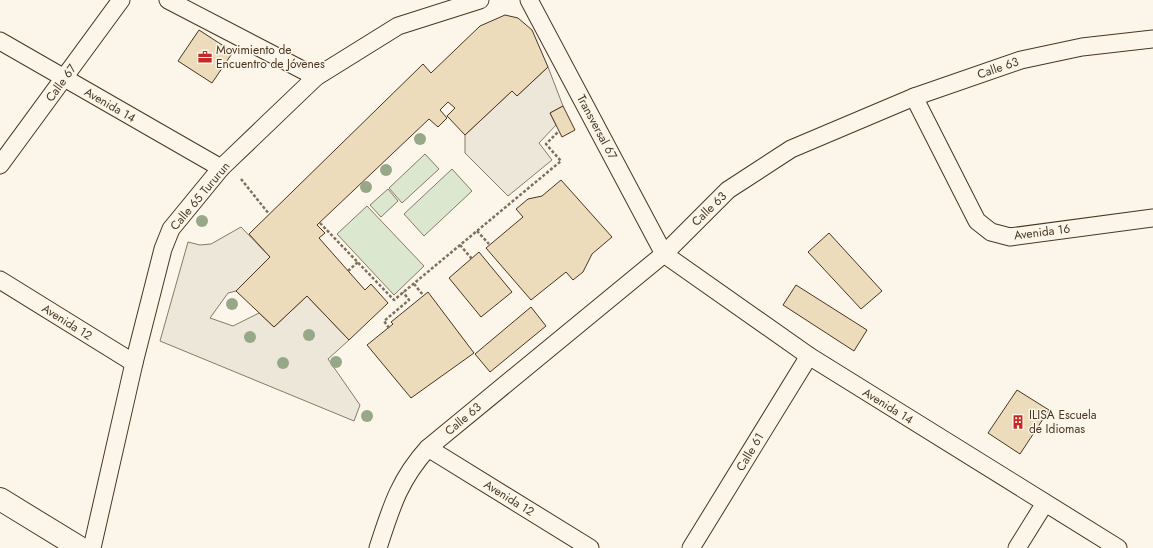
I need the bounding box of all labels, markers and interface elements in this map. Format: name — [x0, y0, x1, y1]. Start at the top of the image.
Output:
place label: Movimiento de Encuentro de Jóvenes — [216, 41, 325, 73]
office icon: Movimiento de Encuentro de Jóvenes — [197, 49, 213, 65]
street label: Calle 63 — [975, 52, 1022, 83]
street label: Calle 67 — [41, 60, 81, 105]
street label: Avenida 14 — [81, 83, 139, 127]
street label: Transversal 67 — [572, 91, 622, 163]
street label: Calle 65 Tururun — [166, 158, 234, 234]
street label: Calle 63 — [687, 187, 731, 230]
street label: Avenida 16 — [1013, 220, 1071, 244]
street label: Avenida 12 — [38, 299, 96, 345]
street label: Avenida 14 — [859, 383, 917, 429]
street label: Calle 63 — [441, 398, 486, 440]
place label: ILISA Escuela de Idiomas — [1029, 406, 1097, 438]
building icon: ILISA Escuela de Idiomas — [1010, 414, 1026, 430]
street label: Calle 61 — [732, 430, 768, 474]
street label: Avenida 12 — [480, 475, 538, 521]

